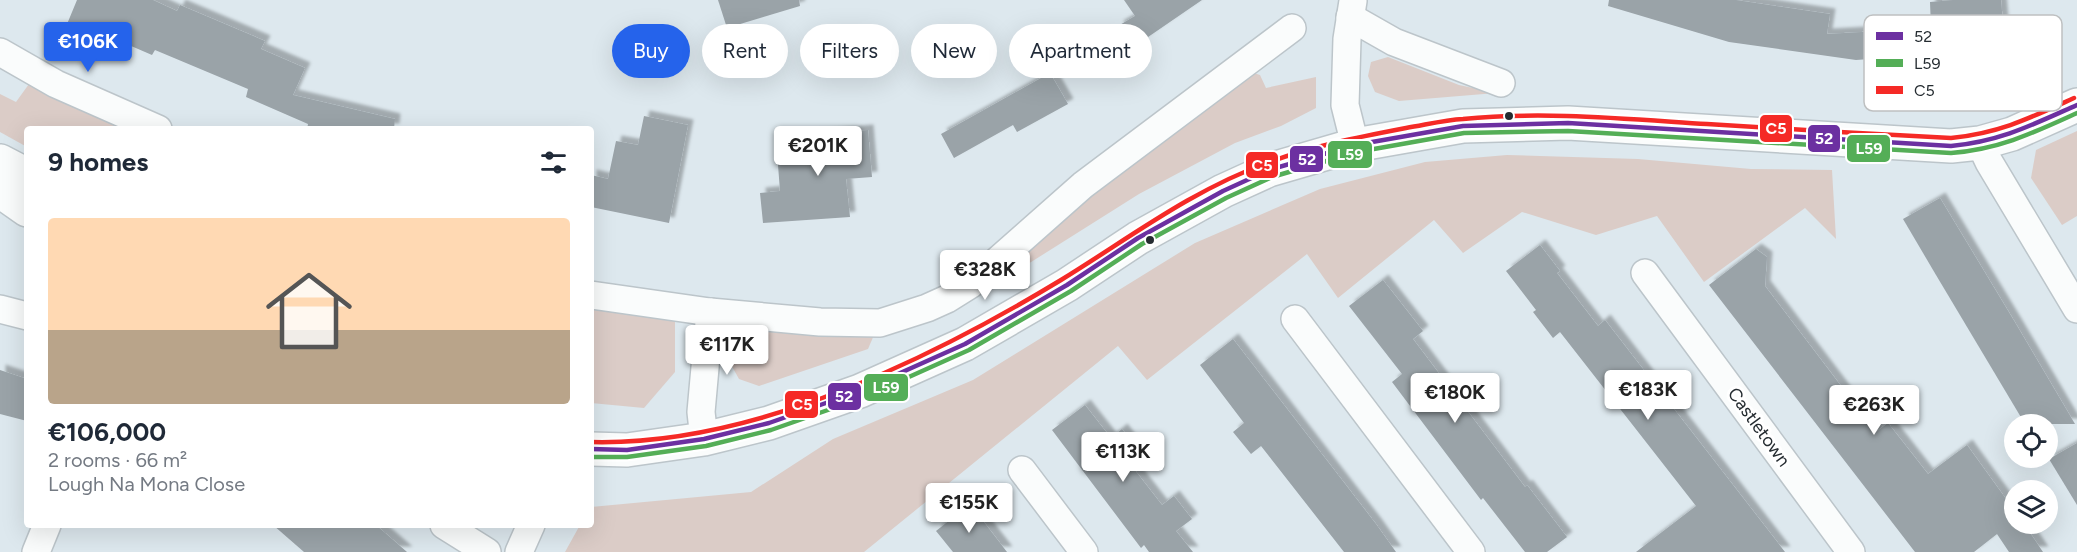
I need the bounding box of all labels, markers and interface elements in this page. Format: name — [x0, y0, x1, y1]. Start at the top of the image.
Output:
legend — [1864, 15, 2062, 111]
pin: €106K — [46, 22, 130, 73]
chip: Buy — [612, 24, 690, 78]
chip: Rent — [702, 24, 788, 78]
chip: Filters — [800, 24, 899, 78]
chip: New — [911, 24, 997, 78]
chip: Apartment — [1009, 24, 1152, 78]
text: 52 — [1914, 27, 1932, 46]
text: €106K — [58, 29, 118, 53]
text: L59 — [1914, 54, 1941, 73]
text: C5 — [1914, 81, 1935, 100]
unlabelled marker — [1503, 110, 1515, 122]
line badge: C5 — [1759, 114, 1793, 143]
text: C5 — [1766, 119, 1786, 138]
line badge: 52 — [1807, 124, 1841, 153]
pin: €201K — [776, 126, 860, 177]
text: 52 — [1815, 129, 1833, 148]
text: €201K — [788, 133, 848, 157]
line badge: L59 — [1846, 134, 1891, 163]
text: L59 — [1855, 139, 1883, 158]
line badge: L59 — [1327, 140, 1373, 169]
line badge: 52 — [1289, 145, 1324, 173]
text: L59 — [1336, 145, 1364, 164]
text: 9 homes — [48, 146, 148, 178]
icon: filters — [537, 146, 570, 179]
text: 52 — [1298, 150, 1316, 169]
line badge: C5 — [1245, 151, 1279, 179]
text: C5 — [1252, 156, 1272, 175]
unlabelled marker — [1144, 234, 1156, 246]
pin: €328K — [943, 250, 1027, 301]
icon: home — [255, 257, 363, 365]
text: €328K — [954, 257, 1016, 281]
pin: €117K — [685, 325, 769, 376]
text: €117K — [699, 332, 755, 356]
pin: €183K — [1606, 370, 1690, 421]
line badge: L59 — [863, 373, 909, 402]
pin: €180K — [1413, 373, 1497, 424]
text: €183K — [1618, 377, 1678, 401]
text: L59 — [872, 378, 900, 397]
text: €180K — [1425, 380, 1485, 404]
line badge: 52 — [827, 382, 862, 411]
street label: Castletown — [1723, 383, 1795, 471]
pin: €263K — [1832, 385, 1916, 436]
text: 52 — [835, 387, 853, 406]
line badge: C5 — [784, 390, 819, 419]
text: €263K — [1843, 392, 1905, 416]
text: C5 — [792, 395, 812, 414]
map controls — [2004, 414, 2058, 534]
button: locate — [2004, 414, 2058, 468]
text: €106,000 — [48, 416, 166, 448]
pin: €113K — [1081, 432, 1165, 483]
text: €113K — [1095, 439, 1151, 463]
text: 2 rooms · 66 m² — [48, 448, 187, 472]
text: Lough Na Mona Close — [48, 472, 245, 496]
button: layers — [2004, 480, 2058, 534]
pin: €155K — [927, 483, 1011, 534]
text: €155K — [940, 490, 998, 514]

